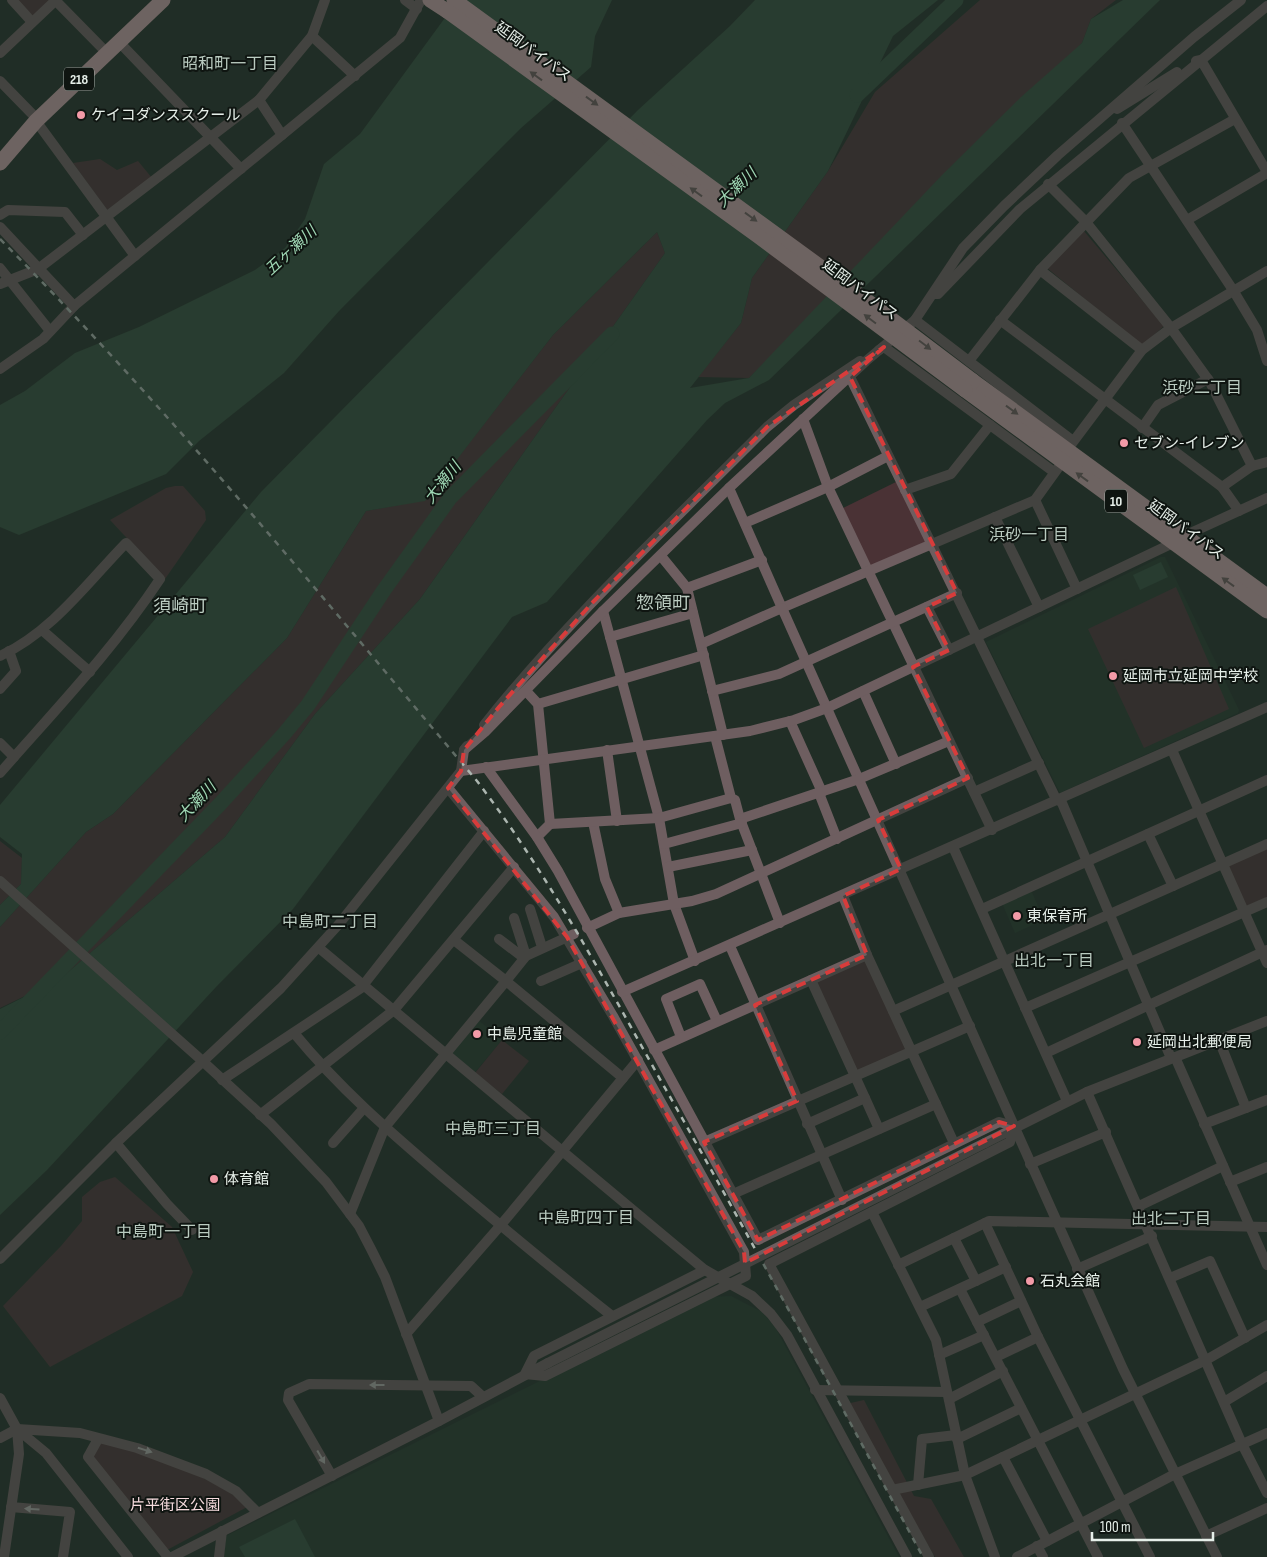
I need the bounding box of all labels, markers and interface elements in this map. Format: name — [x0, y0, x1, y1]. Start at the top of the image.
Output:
street label: 延岡バイパス — [491, 18, 575, 86]
district label: 昭和町一丁目 — [182, 55, 278, 74]
road number: 218 — [64, 68, 94, 90]
one-way arrow — [529, 71, 543, 81]
one-way arrow — [585, 96, 599, 106]
place label: ケイコダンススクール — [91, 106, 240, 125]
marker: ケイコダンススクール — [75, 109, 87, 121]
water label: 大瀬川 — [713, 163, 762, 212]
one-way arrow — [690, 186, 703, 197]
one-way arrow — [745, 212, 758, 222]
water label: 五ヶ瀬川 — [261, 221, 322, 280]
street label: 延岡バイパス — [818, 255, 902, 325]
one-way arrow — [863, 314, 877, 324]
one-way arrow — [918, 339, 931, 350]
district label: 浜砂二丁目 — [1162, 379, 1242, 398]
one-way arrow — [1005, 405, 1019, 415]
place label: セブン-イレブン — [1134, 434, 1245, 453]
marker: セブン-イレブン — [1118, 437, 1130, 449]
water label: 大瀬川 — [421, 457, 467, 508]
one-way arrow — [1076, 471, 1089, 482]
road number: 10 — [1105, 490, 1127, 512]
street label: 延岡バイパス — [1144, 496, 1228, 564]
district label: 浜砂一丁目 — [989, 526, 1069, 545]
one-way arrow — [1221, 577, 1235, 587]
district label: 惣領町 — [636, 593, 690, 614]
district label: 須崎町 — [153, 596, 207, 617]
place label: 延岡市立延岡中学校 — [1123, 667, 1258, 686]
marker: 延岡市立延岡中学校 — [1107, 670, 1119, 682]
water label: 大瀬川 — [174, 777, 222, 826]
place label: 東保育所 — [1027, 907, 1087, 926]
marker: 東保育所 — [1011, 910, 1023, 922]
district label: 中島町二丁目 — [282, 913, 378, 932]
district label: 出北一丁目 — [1014, 952, 1094, 971]
place label: 中島児童館 — [487, 1025, 562, 1044]
marker: 中島児童館 — [471, 1028, 483, 1040]
place label: 延岡出北郵便局 — [1147, 1033, 1252, 1052]
marker: 延岡出北郵便局 — [1131, 1036, 1143, 1048]
district label: 中島町三丁目 — [445, 1120, 541, 1139]
place label: 体育館 — [224, 1170, 269, 1189]
marker: 体育館 — [208, 1173, 220, 1185]
district label: 中島町四丁目 — [538, 1209, 634, 1228]
district label: 出北二丁目 — [1131, 1210, 1211, 1229]
district label: 中島町一丁目 — [116, 1223, 212, 1242]
place label: 石丸会館 — [1040, 1272, 1100, 1291]
marker: 石丸会館 — [1024, 1275, 1036, 1287]
one-way arrow — [369, 1381, 385, 1389]
one-way arrow — [138, 1447, 153, 1455]
one-way arrow — [316, 1450, 325, 1464]
park label: 片平街区公園 — [130, 1496, 220, 1515]
one-way arrow — [24, 1504, 40, 1512]
scale bar — [1092, 1510, 1213, 1542]
text: 100 m — [1100, 1518, 1131, 1537]

